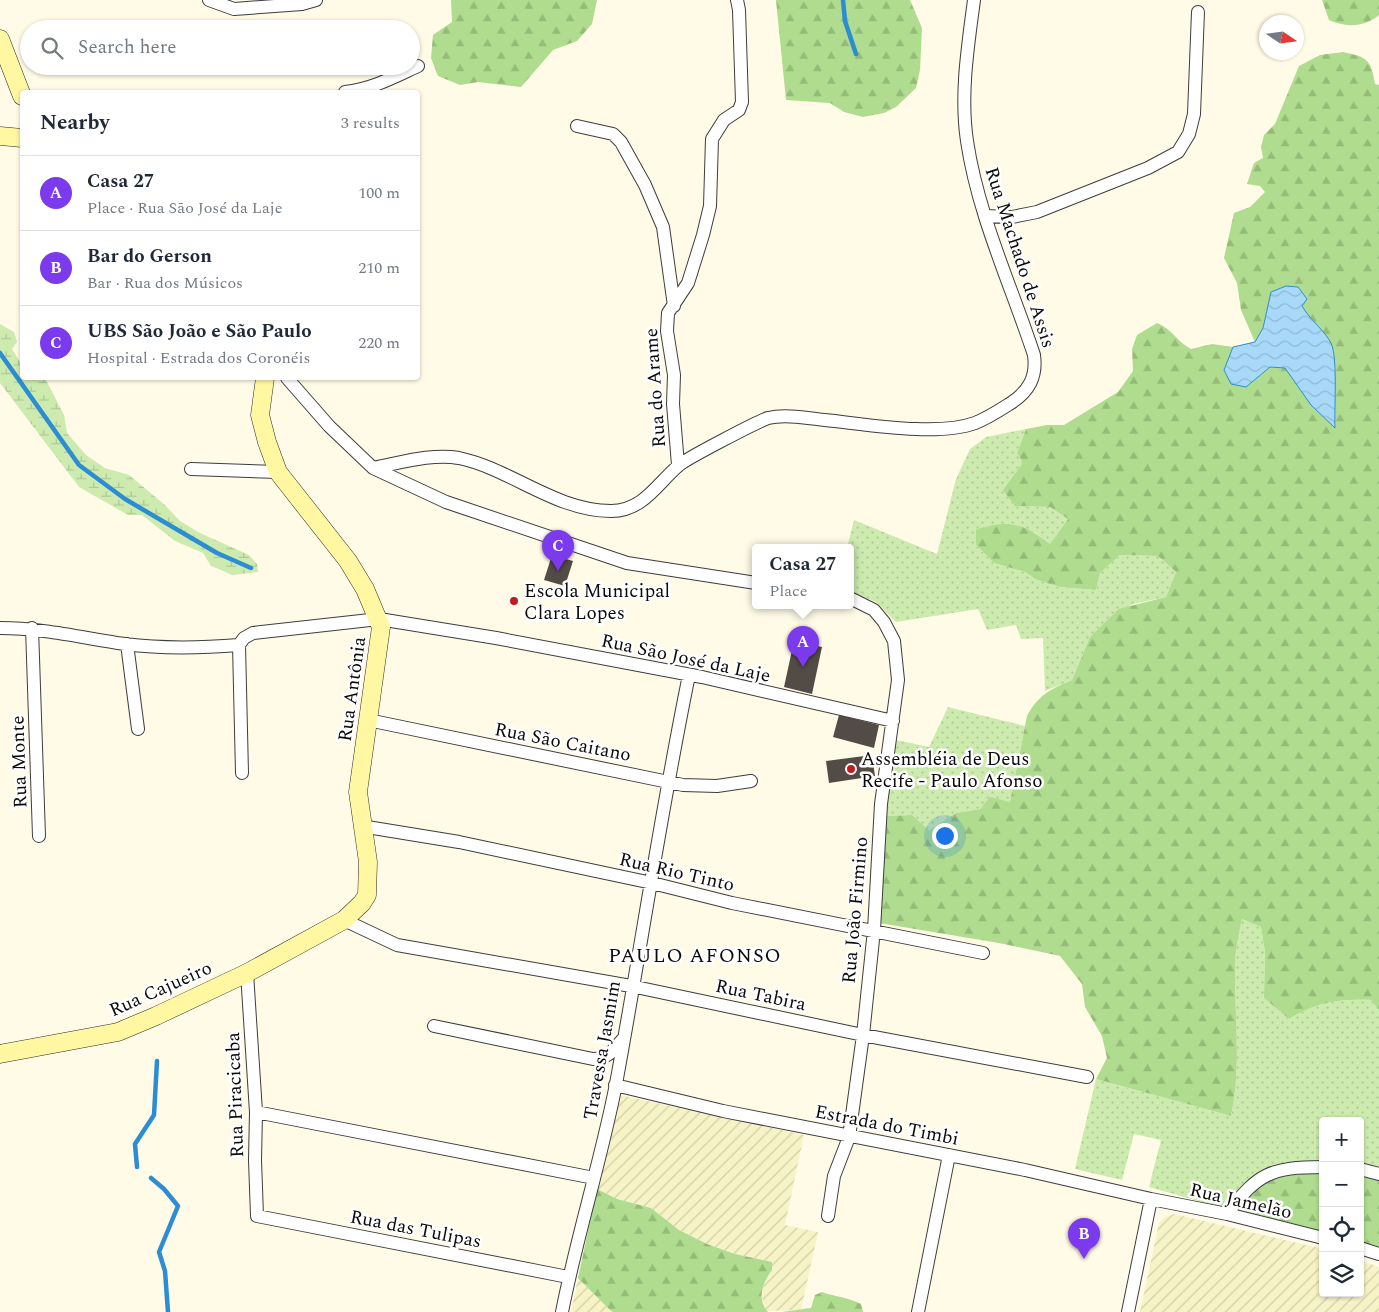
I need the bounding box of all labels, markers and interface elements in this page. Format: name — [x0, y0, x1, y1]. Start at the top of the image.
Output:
north arrow — [1259, 15, 1304, 60]
search box — [20, 20, 420, 75]
text: Search here — [78, 33, 177, 62]
icon: search — [38, 34, 66, 62]
text: Nearby — [40, 107, 110, 139]
text: 3 results — [341, 111, 400, 135]
street label: Rua Machado de Assis — [977, 163, 1063, 352]
text: Casa 27 — [87, 167, 154, 196]
text: A — [50, 181, 62, 205]
text: 100 m — [358, 181, 400, 205]
text: Place · Rua São José da Laje — [87, 196, 283, 220]
text: Bar do Gerson — [87, 242, 212, 271]
text: B — [50, 256, 62, 280]
text: 210 m — [358, 256, 400, 280]
text: Bar · Rua dos Músicos — [87, 271, 243, 295]
text: UBS São João e São Paulo — [87, 317, 312, 346]
street label: Rua do Arame — [637, 327, 674, 449]
text: C — [50, 331, 62, 355]
text: 220 m — [358, 331, 400, 355]
text: Hospital · Estrada dos Coronéis — [87, 346, 311, 370]
pin: C — [542, 530, 574, 571]
popup — [752, 544, 854, 609]
text: Casa 27 — [769, 550, 837, 579]
place label: Escola Municipal Clara Lopes — [524, 577, 670, 628]
text: Place — [769, 579, 807, 603]
marker: Escola Municipal Clara Lopes — [508, 595, 520, 607]
street label: Rua São José da Laje — [598, 626, 773, 691]
pin: A — [787, 626, 819, 667]
street label: Rua Antônia — [331, 634, 374, 744]
street label: Rua Monte — [3, 715, 36, 809]
street label: Rua São Caitano — [492, 715, 633, 770]
place label: Assembléia de Deus Recife - Paulo Afonso — [861, 745, 1043, 796]
marker: Assembléia de Deus Recife - Paulo Afonso — [845, 763, 857, 775]
your location — [932, 823, 958, 849]
street label: Rua João Firmino — [835, 835, 876, 985]
street label: Rua Rio Tinto — [616, 845, 737, 900]
district label: PAULO AFONSO — [608, 941, 782, 971]
street label: Rua Cajueiro — [105, 954, 217, 1025]
street label: Rua Tabira — [713, 972, 809, 1019]
street label: Travessa Jasmim — [576, 978, 629, 1122]
street label: Rua Piracicaba — [219, 1031, 252, 1158]
street label: Estrada do Timbi — [812, 1097, 961, 1154]
map controls — [1319, 1117, 1364, 1297]
button: + — [1319, 1117, 1364, 1162]
button: − — [1319, 1162, 1364, 1207]
street label: Rua Jamelão — [1187, 1176, 1295, 1227]
street label: Rua das Tulipas — [348, 1203, 484, 1256]
button: locate — [1319, 1207, 1364, 1252]
pin: B — [1068, 1218, 1100, 1259]
button: layers — [1319, 1252, 1364, 1297]

